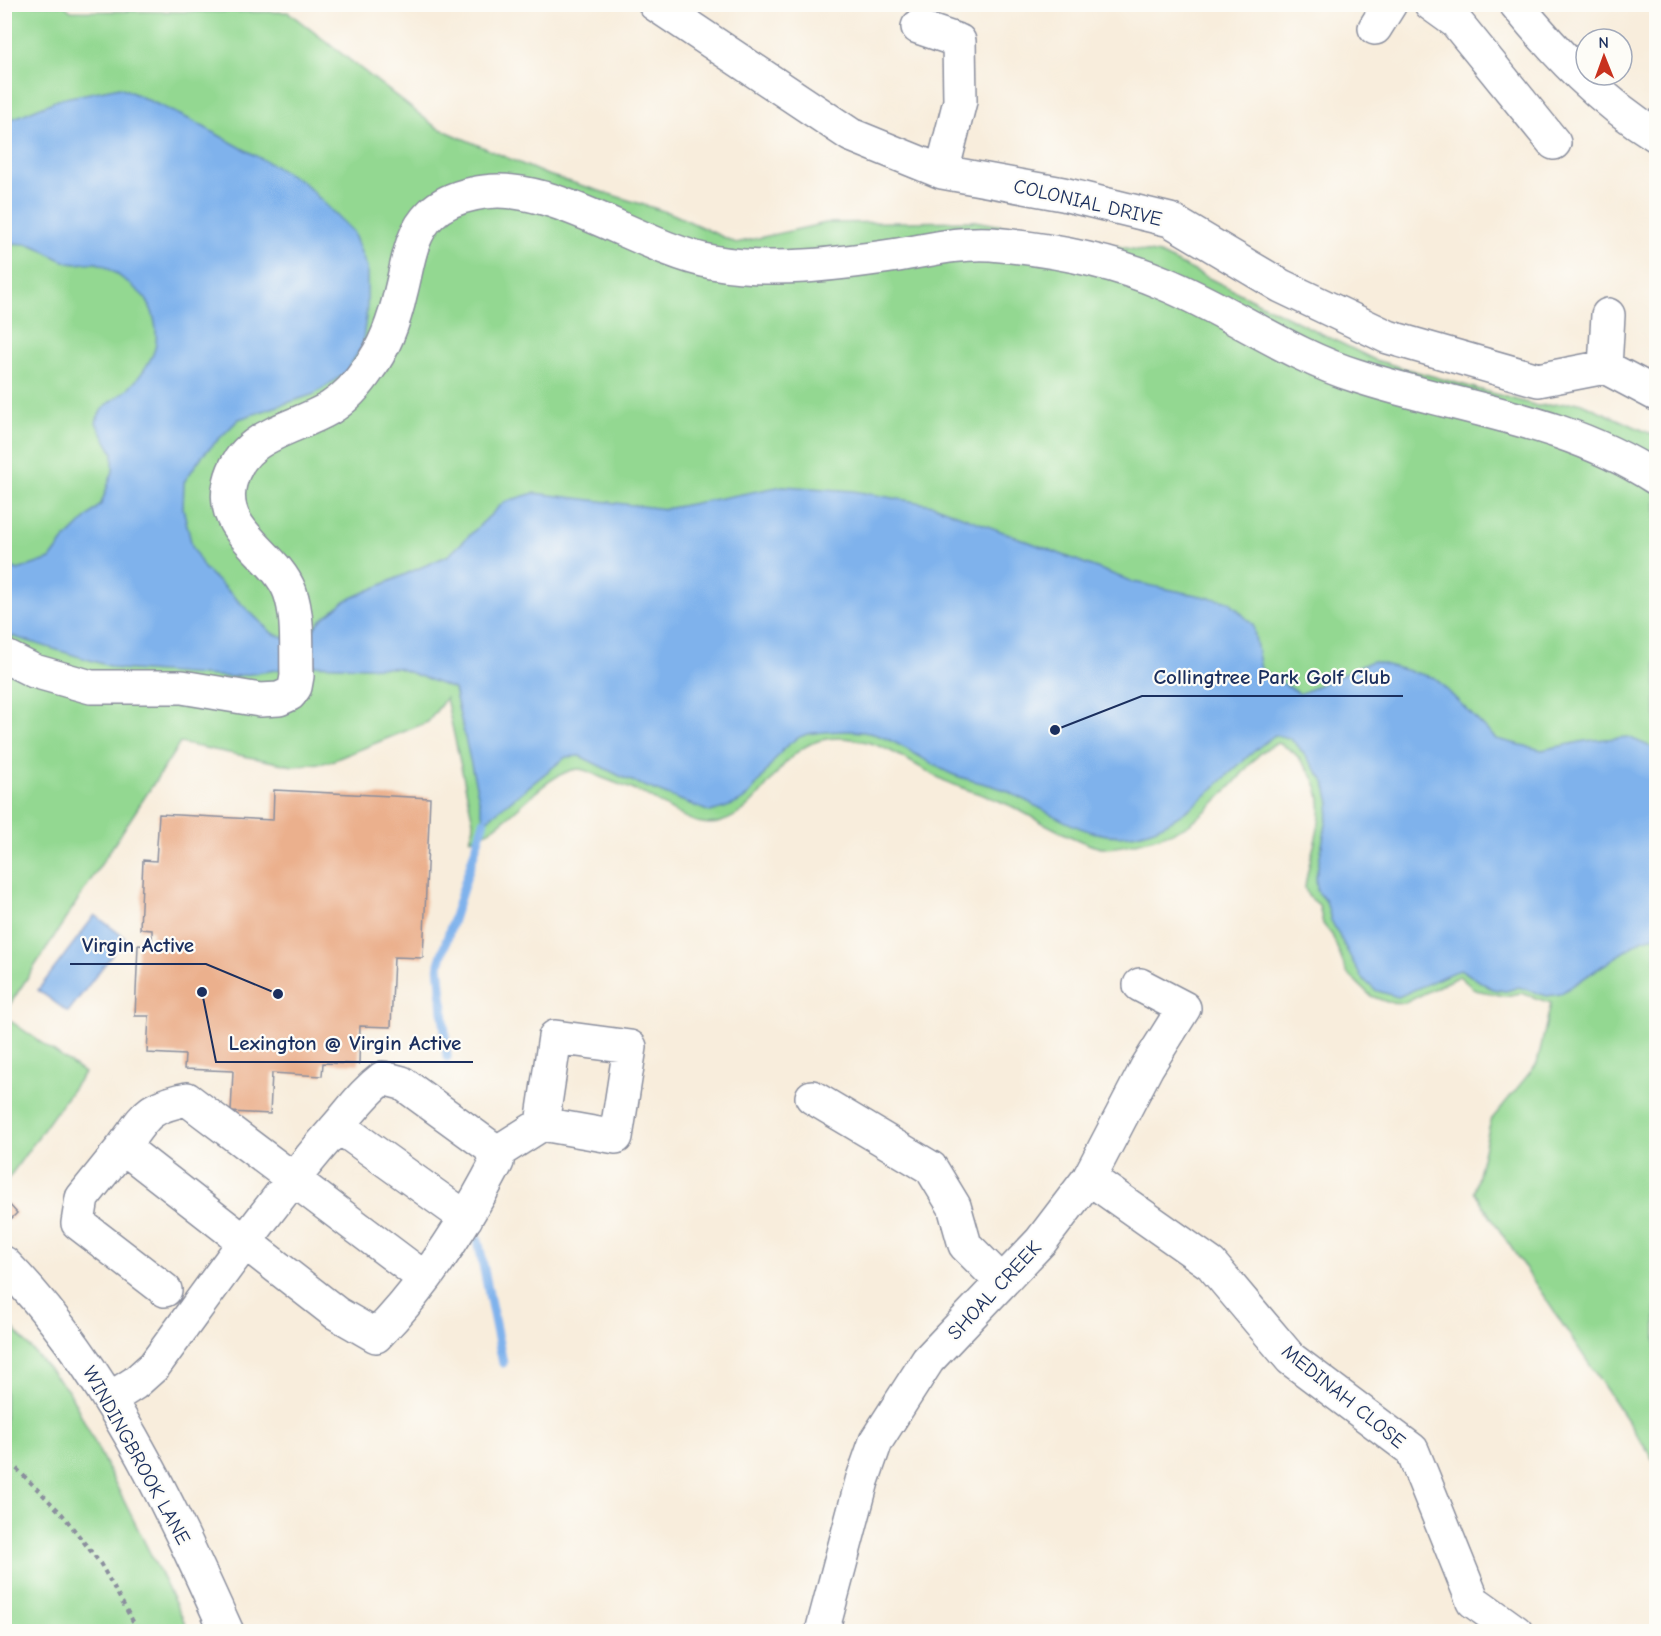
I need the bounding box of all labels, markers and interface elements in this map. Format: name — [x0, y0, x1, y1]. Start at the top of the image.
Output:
north arrow — [1574, 27, 1634, 87]
text: N — [1598, 34, 1609, 52]
street label: COLONIAL DRIVE — [1011, 174, 1164, 231]
callout: Collingtree Park Golf Club — [1142, 657, 1403, 696]
text: Collingtree Park Golf Club — [1153, 665, 1391, 689]
callout: Virgin Active — [70, 925, 206, 964]
text: Virgin Active — [82, 933, 194, 957]
callout: Lexington @ Virgin Active — [216, 1023, 473, 1062]
text: Lexington @ Virgin Active — [229, 1031, 461, 1055]
street label: SHOAL CREEK — [943, 1236, 1046, 1344]
street label: MEDINAH CLOSE — [1277, 1340, 1410, 1453]
street label: WINDINGBROOK LANE — [78, 1362, 195, 1548]

